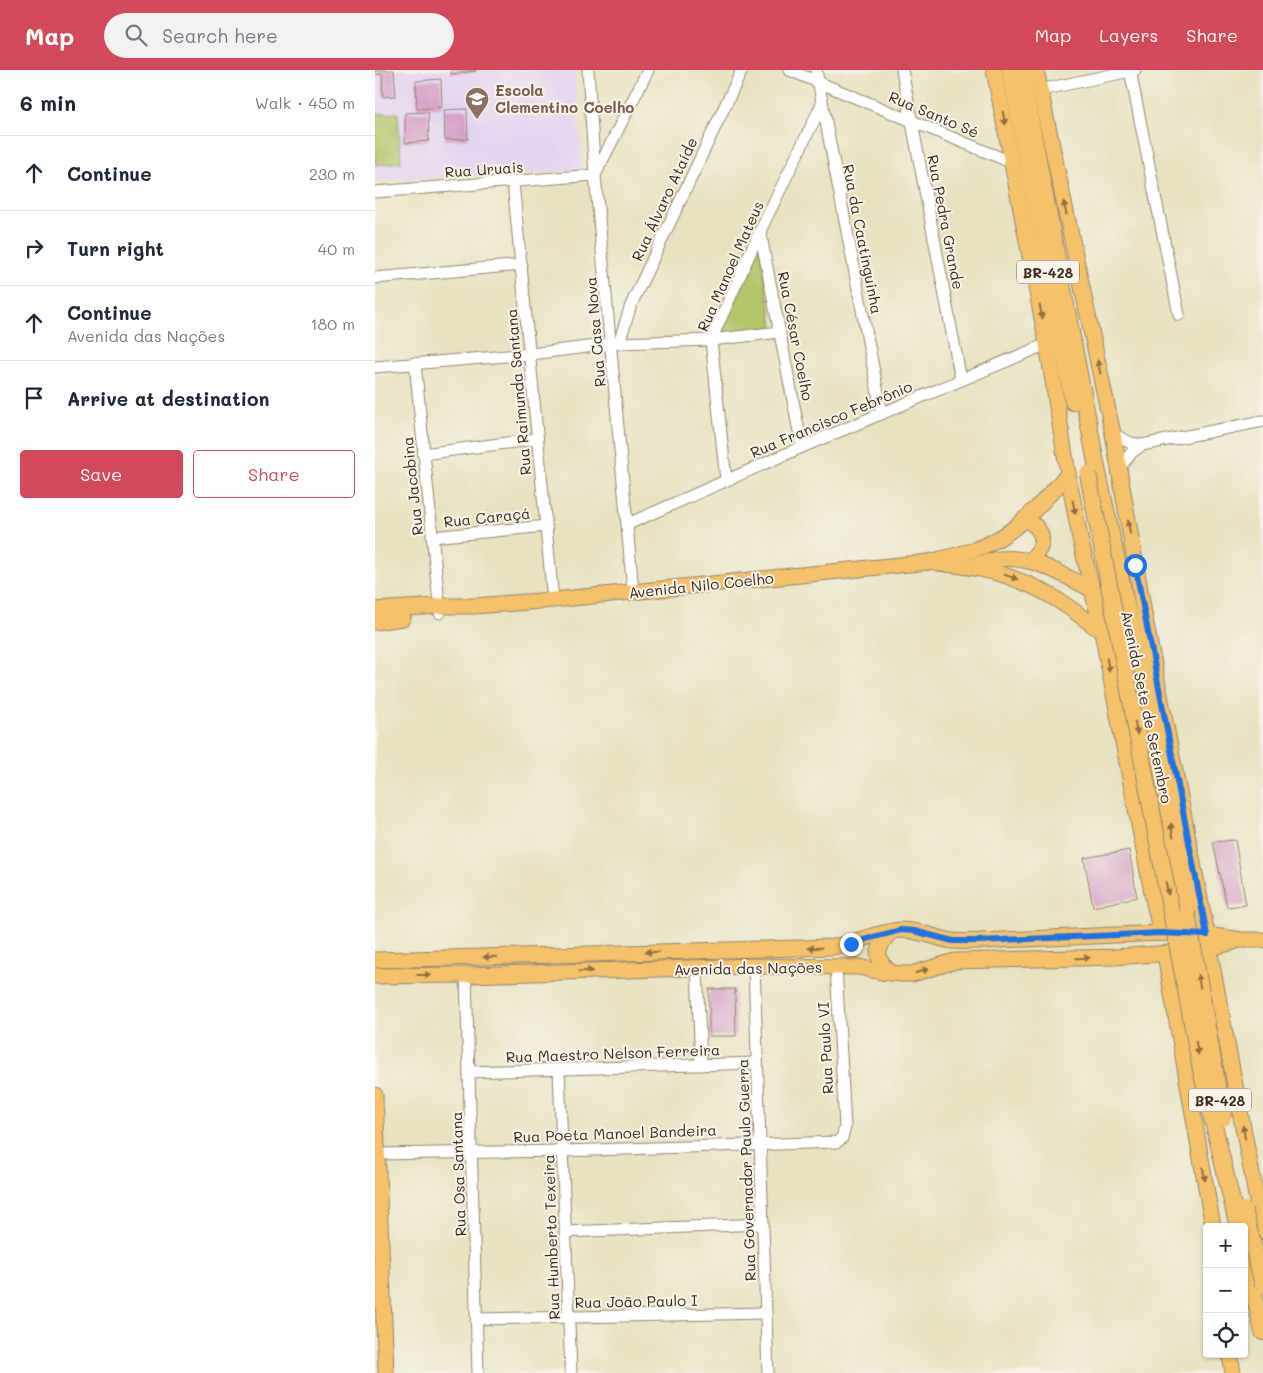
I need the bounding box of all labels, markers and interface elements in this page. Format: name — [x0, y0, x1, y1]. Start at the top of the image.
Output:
search box — [104, 13, 454, 58]
text: Map — [25, 20, 74, 51]
icon: search — [122, 21, 150, 49]
text: Search here — [162, 23, 278, 48]
text: Map — [1035, 23, 1071, 47]
text: Layers — [1099, 23, 1158, 47]
text: Share — [1186, 23, 1238, 47]
place label: Escola Clementino Coelho — [495, 80, 634, 117]
school or university icon: Escola Clementino Coelho — [464, 86, 490, 120]
street label: Rua Santo Sé — [886, 86, 982, 142]
text: 6 min — [20, 89, 76, 116]
text: Walk · 450 m — [255, 92, 355, 113]
one-way arrow — [1000, 110, 1008, 126]
street label: Rua Álvaro Ataíde — [627, 134, 701, 264]
street label: Rua Pedra Grande — [923, 153, 969, 291]
street label: Rua Uruais — [444, 156, 524, 182]
icon: ahead — [20, 159, 48, 187]
text: Continue — [67, 161, 152, 186]
street label: Rua da Caatinguinha — [839, 162, 887, 316]
text: 230 m — [309, 163, 355, 184]
street label: Rua Manoel Mateus — [692, 198, 768, 334]
one-way arrow — [1061, 200, 1069, 216]
icon: right — [20, 234, 48, 262]
text: Turn right — [67, 236, 164, 261]
text: 40 m — [318, 238, 355, 259]
road number: BR-428 — [1017, 260, 1079, 283]
street label: Rua César Coelho — [774, 270, 818, 402]
street label: Rua Casa Nova — [580, 276, 610, 388]
text: Continue — [67, 300, 152, 325]
one-way arrow — [1037, 304, 1045, 319]
street label: Rua Raimunda Santana — [501, 308, 535, 476]
icon: ahead — [20, 309, 48, 337]
text: 180 m — [310, 313, 355, 334]
text: Avenida das Nações — [67, 325, 225, 346]
one-way arrow — [1095, 359, 1103, 374]
street label: Rua Francisco Febrônio — [747, 376, 915, 462]
icon: arrive — [20, 384, 48, 412]
text: Arrive at destination — [67, 386, 270, 411]
street label: Rua Jacobina — [397, 436, 427, 536]
button: Save — [20, 450, 183, 498]
button: Share — [193, 450, 355, 498]
one-way arrow — [1070, 499, 1078, 514]
street label: Rua Caraçá — [443, 503, 531, 531]
one-way arrow — [1124, 518, 1132, 534]
route start — [1124, 554, 1147, 577]
street label: Avenida Nilo Coelho — [627, 567, 775, 603]
one-way arrow — [1003, 574, 1018, 581]
street label: Avenida Sete de Setembro — [1117, 609, 1177, 805]
one-way arrow — [1104, 658, 1112, 673]
one-way arrow — [1133, 721, 1141, 737]
one-way arrow — [1168, 823, 1176, 838]
one-way arrow — [1163, 880, 1171, 896]
route end — [840, 933, 863, 956]
one-way arrow — [807, 944, 823, 952]
one-way arrow — [644, 948, 660, 956]
one-way arrow — [482, 953, 498, 961]
one-way arrow — [1076, 954, 1092, 962]
street label: Avenida das Nações — [674, 957, 822, 979]
one-way arrow — [915, 966, 930, 974]
one-way arrow — [578, 967, 594, 975]
one-way arrow — [416, 971, 432, 979]
one-way arrow — [1194, 972, 1202, 988]
street label: Rua Paulo VI — [813, 1001, 837, 1095]
street label: Rua Maestro Nelson Ferreira — [505, 1039, 721, 1067]
one-way arrow — [1193, 1040, 1201, 1055]
street label: Rua Governador Paulo Guerra — [732, 1059, 760, 1281]
road number: BR-428 — [1189, 1088, 1251, 1112]
street label: Rua Osa Santana — [446, 1111, 470, 1237]
street label: Rua Poeta Manoel Bandeira — [513, 1119, 717, 1147]
one-way arrow — [1239, 1124, 1247, 1140]
street label: Rua Humberto Texeira — [538, 1154, 564, 1320]
one-way arrow — [1201, 1166, 1209, 1182]
map controls — [1203, 1223, 1248, 1358]
button: + — [1203, 1223, 1248, 1268]
button: − — [1203, 1268, 1248, 1313]
street label: Rua João Paulo I — [574, 1290, 698, 1312]
button: locate — [1203, 1313, 1248, 1358]

